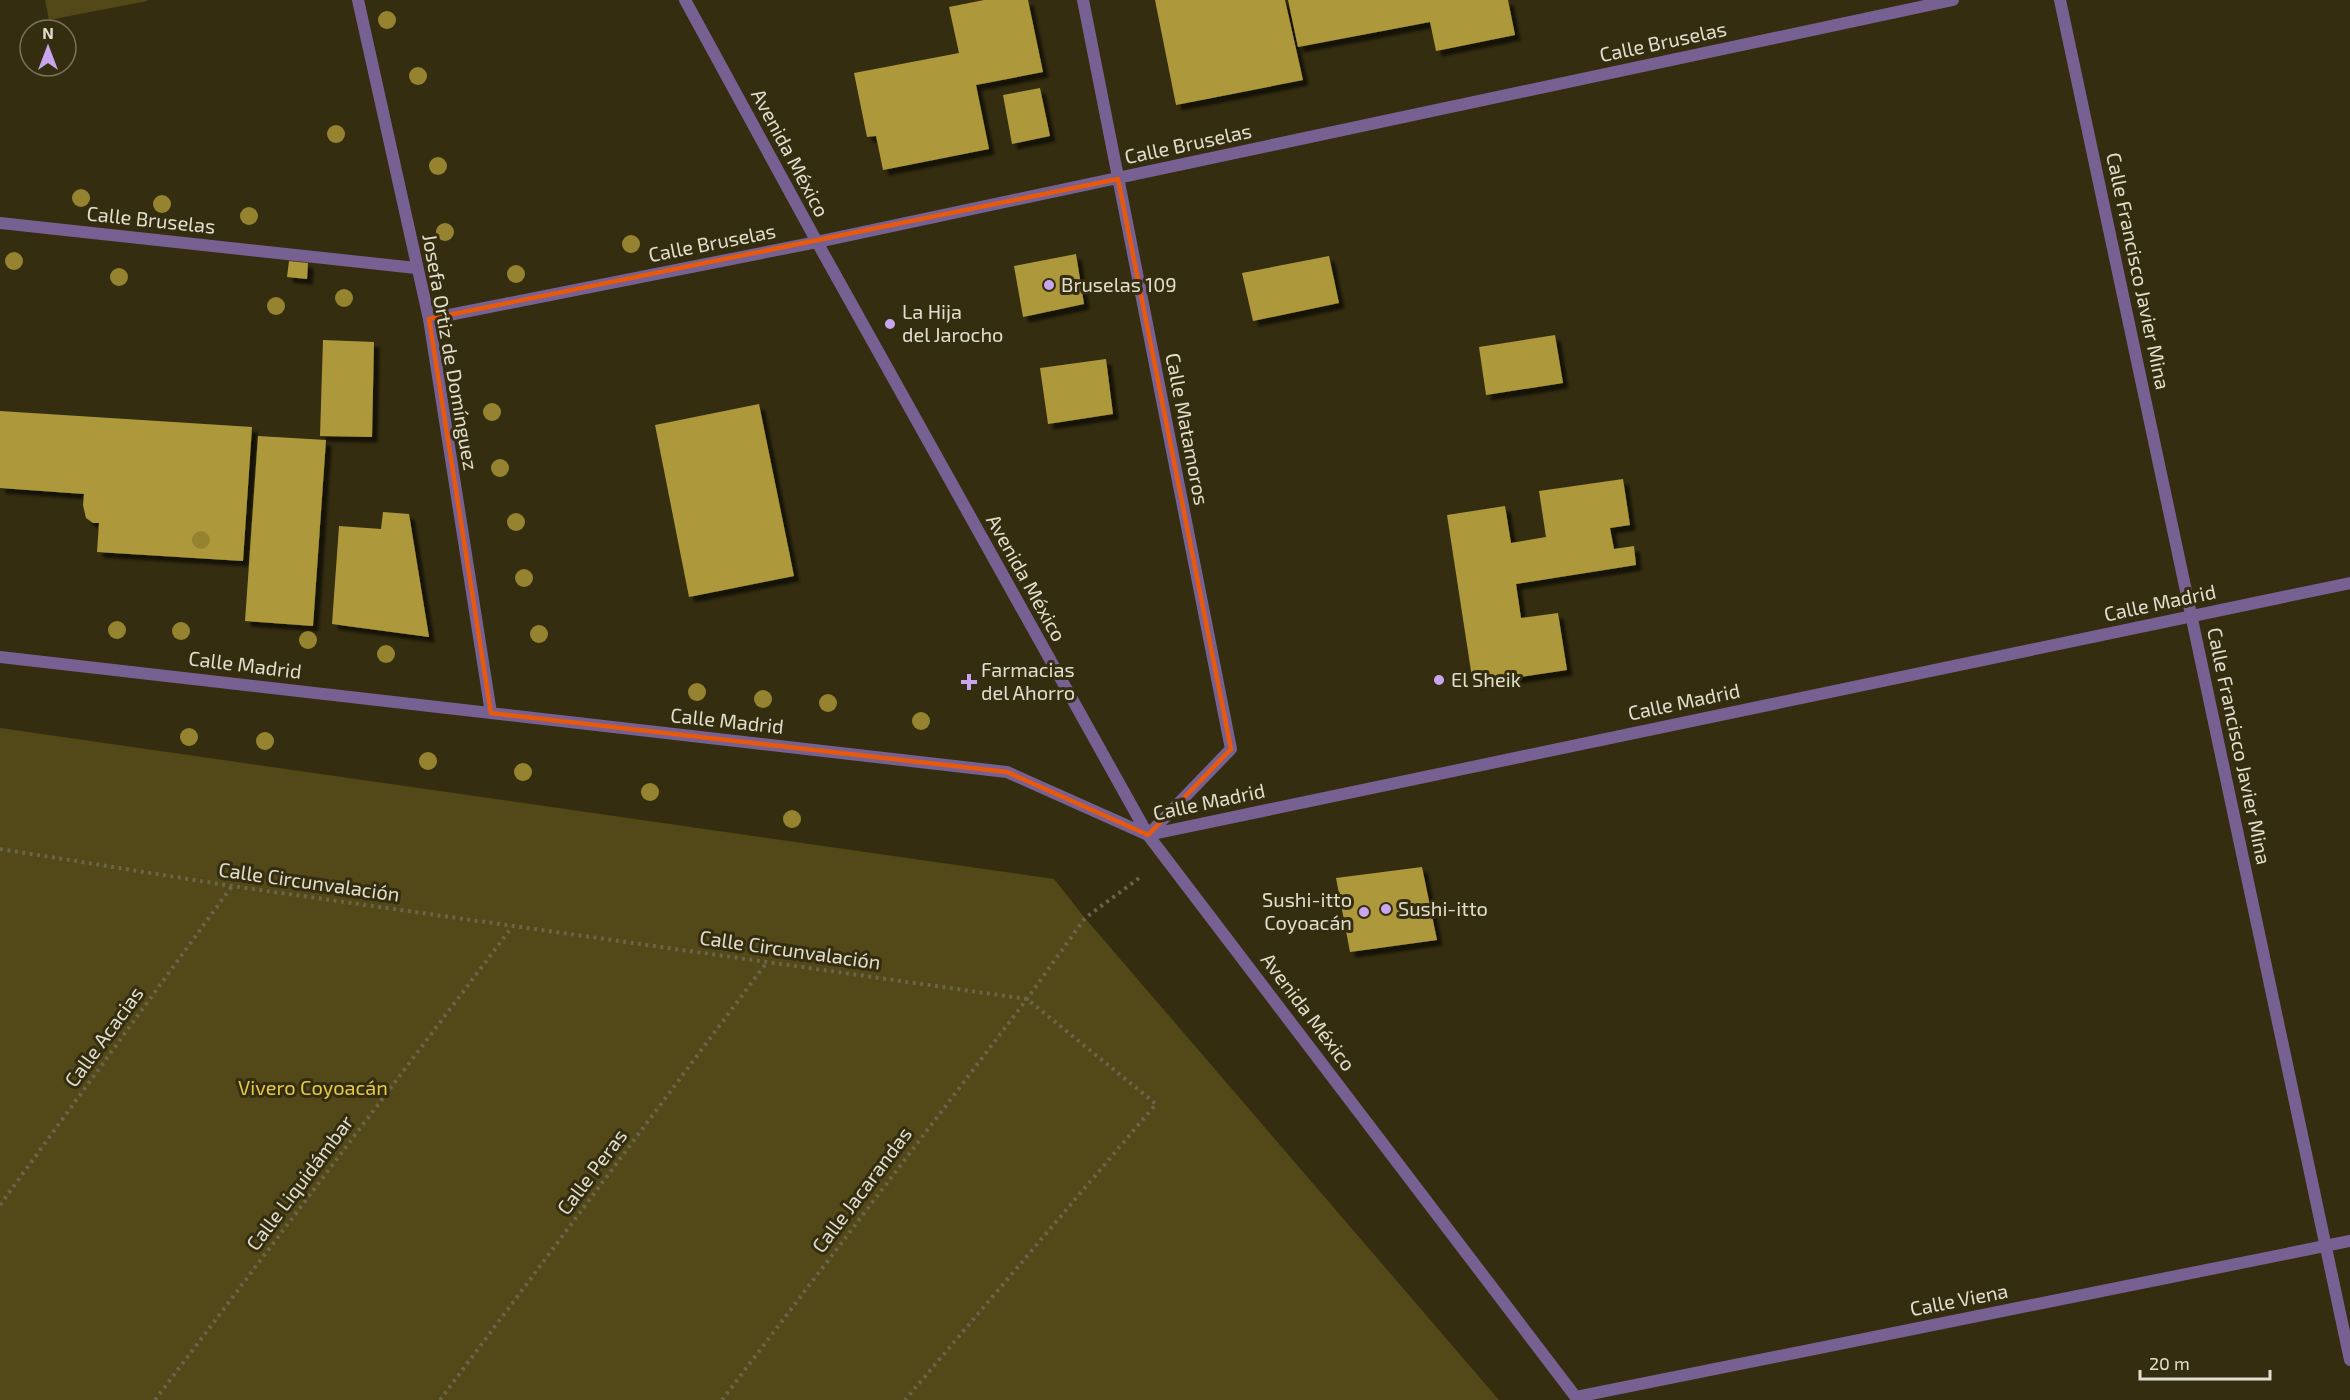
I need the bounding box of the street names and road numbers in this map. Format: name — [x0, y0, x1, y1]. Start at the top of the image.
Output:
street label: Calle Bruselas — [1597, 16, 1729, 66]
street label: Avenida México — [747, 84, 835, 221]
street label: Calle Bruselas — [1122, 118, 1254, 168]
street label: Calle Francisco Javier Mina — [2102, 150, 2176, 391]
street label: Calle Bruselas — [86, 200, 217, 238]
street label: Calle Bruselas — [646, 218, 778, 266]
street label: Josefa Ortiz de Domínguez — [418, 232, 484, 472]
street label: Calle Matamoros — [1161, 351, 1215, 507]
street label: Avenida México — [982, 510, 1072, 645]
street label: Calle Madrid — [2102, 578, 2218, 626]
street label: Calle Francisco Javier Mina — [2203, 625, 2277, 866]
street label: Calle Madrid — [187, 645, 303, 683]
street label: Calle Madrid — [1626, 677, 1742, 725]
street label: Calle Madrid — [669, 702, 785, 738]
street label: Calle Madrid — [1151, 777, 1267, 825]
street label: Calle Circunvalación — [217, 856, 401, 906]
street label: Calle Circunvalación — [698, 924, 882, 974]
street label: Avenida México — [1257, 948, 1361, 1075]
street label: Calle Acacias — [59, 982, 148, 1091]
street label: Calle Liquidámbar — [241, 1110, 358, 1255]
street label: Calle Jacarandas — [806, 1122, 916, 1257]
street label: Calle Peras — [551, 1124, 631, 1219]
street label: Calle Viena — [1908, 1278, 2010, 1320]

